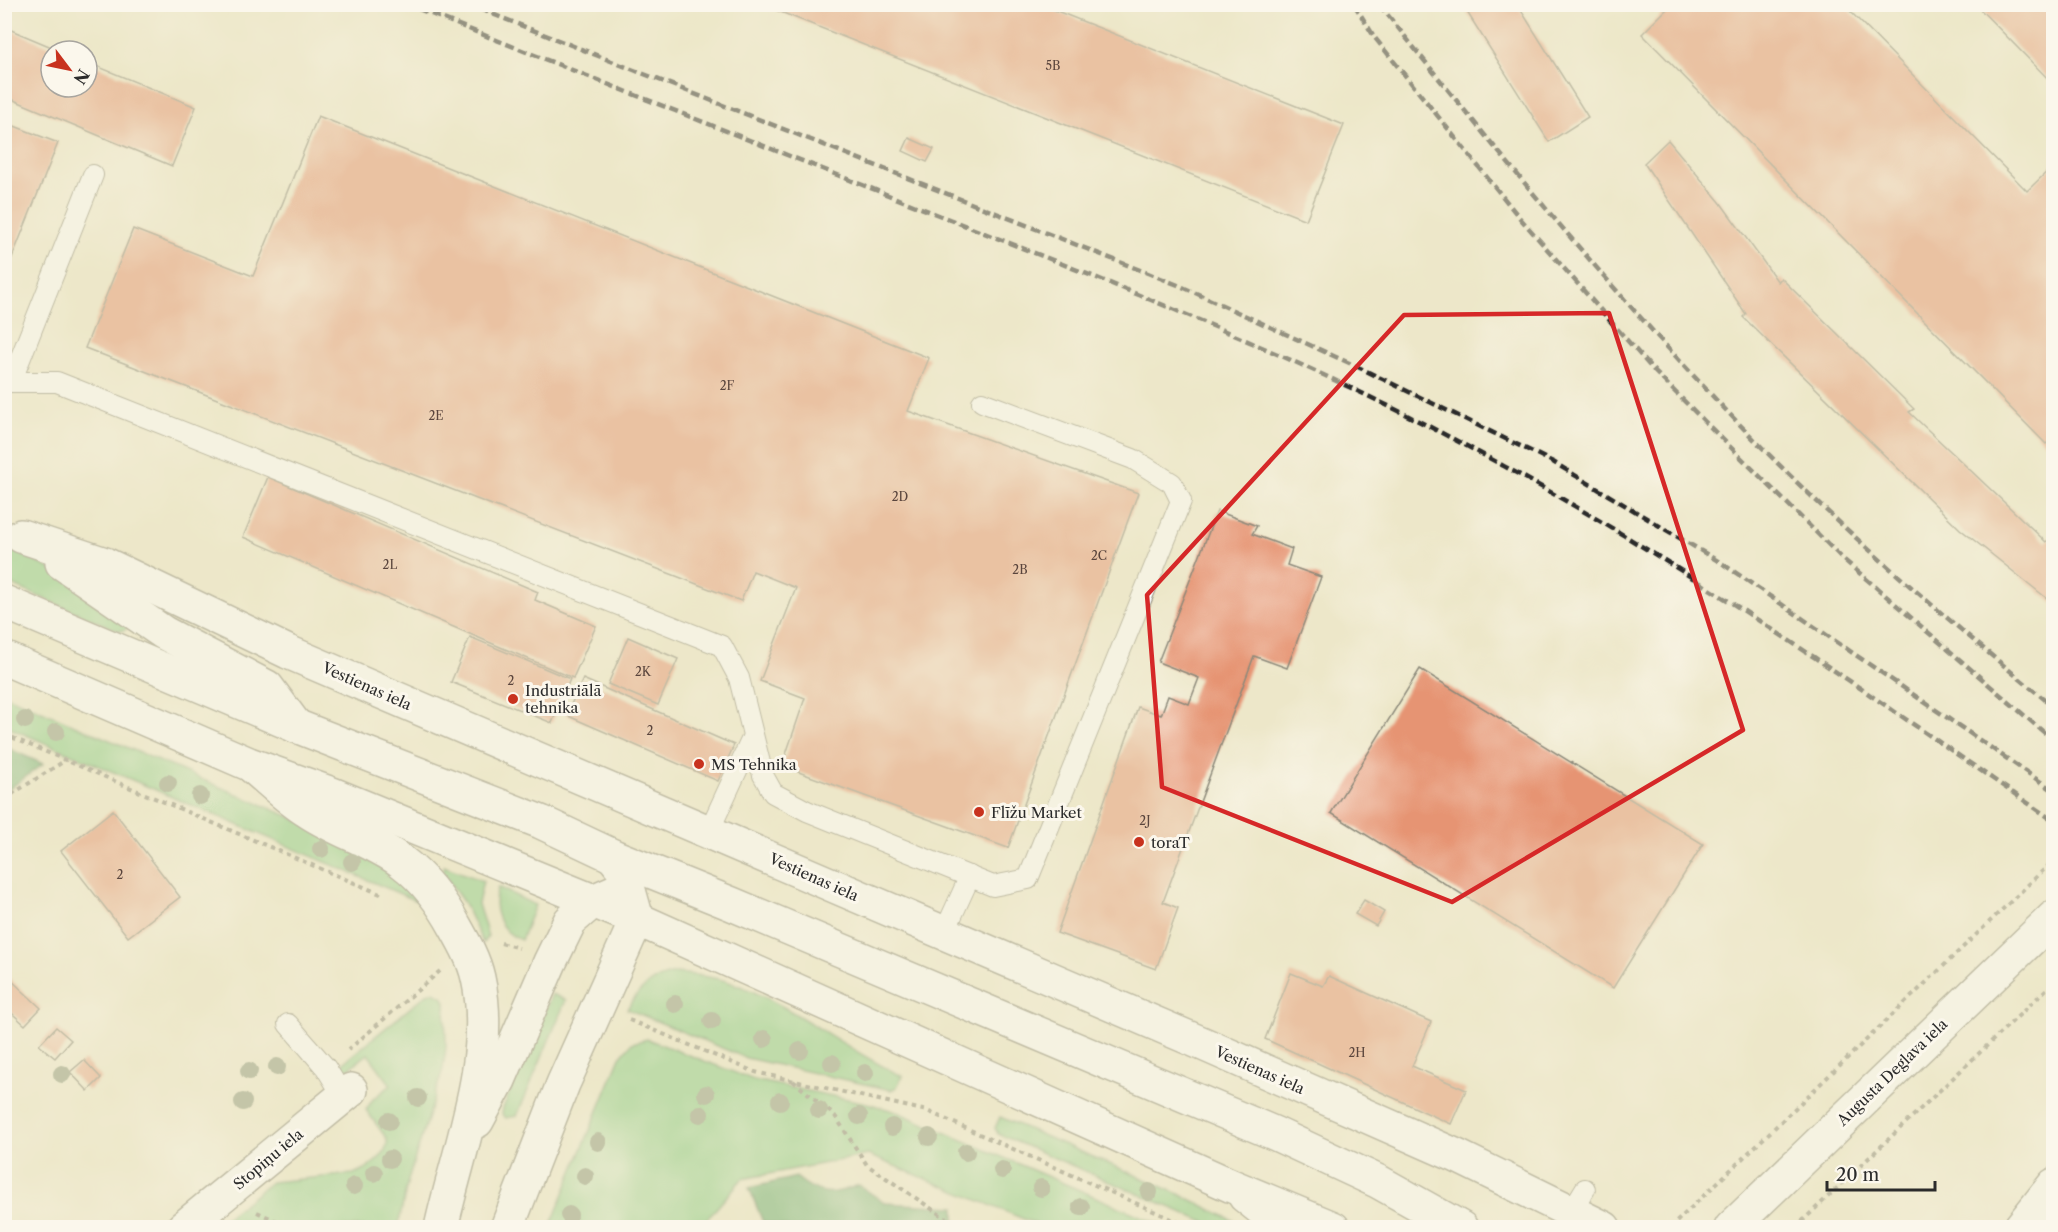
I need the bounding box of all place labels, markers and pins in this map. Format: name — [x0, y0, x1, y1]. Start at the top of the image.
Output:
place label: Industriālā tehnika — [525, 681, 601, 717]
marker: Industriālā tehnika — [506, 692, 520, 706]
place label: MS Tehnika — [711, 755, 797, 774]
marker: MS Tehnika — [692, 757, 706, 771]
place label: Flīžu Market — [991, 803, 1082, 822]
marker: Flīžu Market — [972, 805, 986, 819]
place label: toraT — [1151, 833, 1191, 852]
marker: toraT — [1132, 835, 1146, 849]

